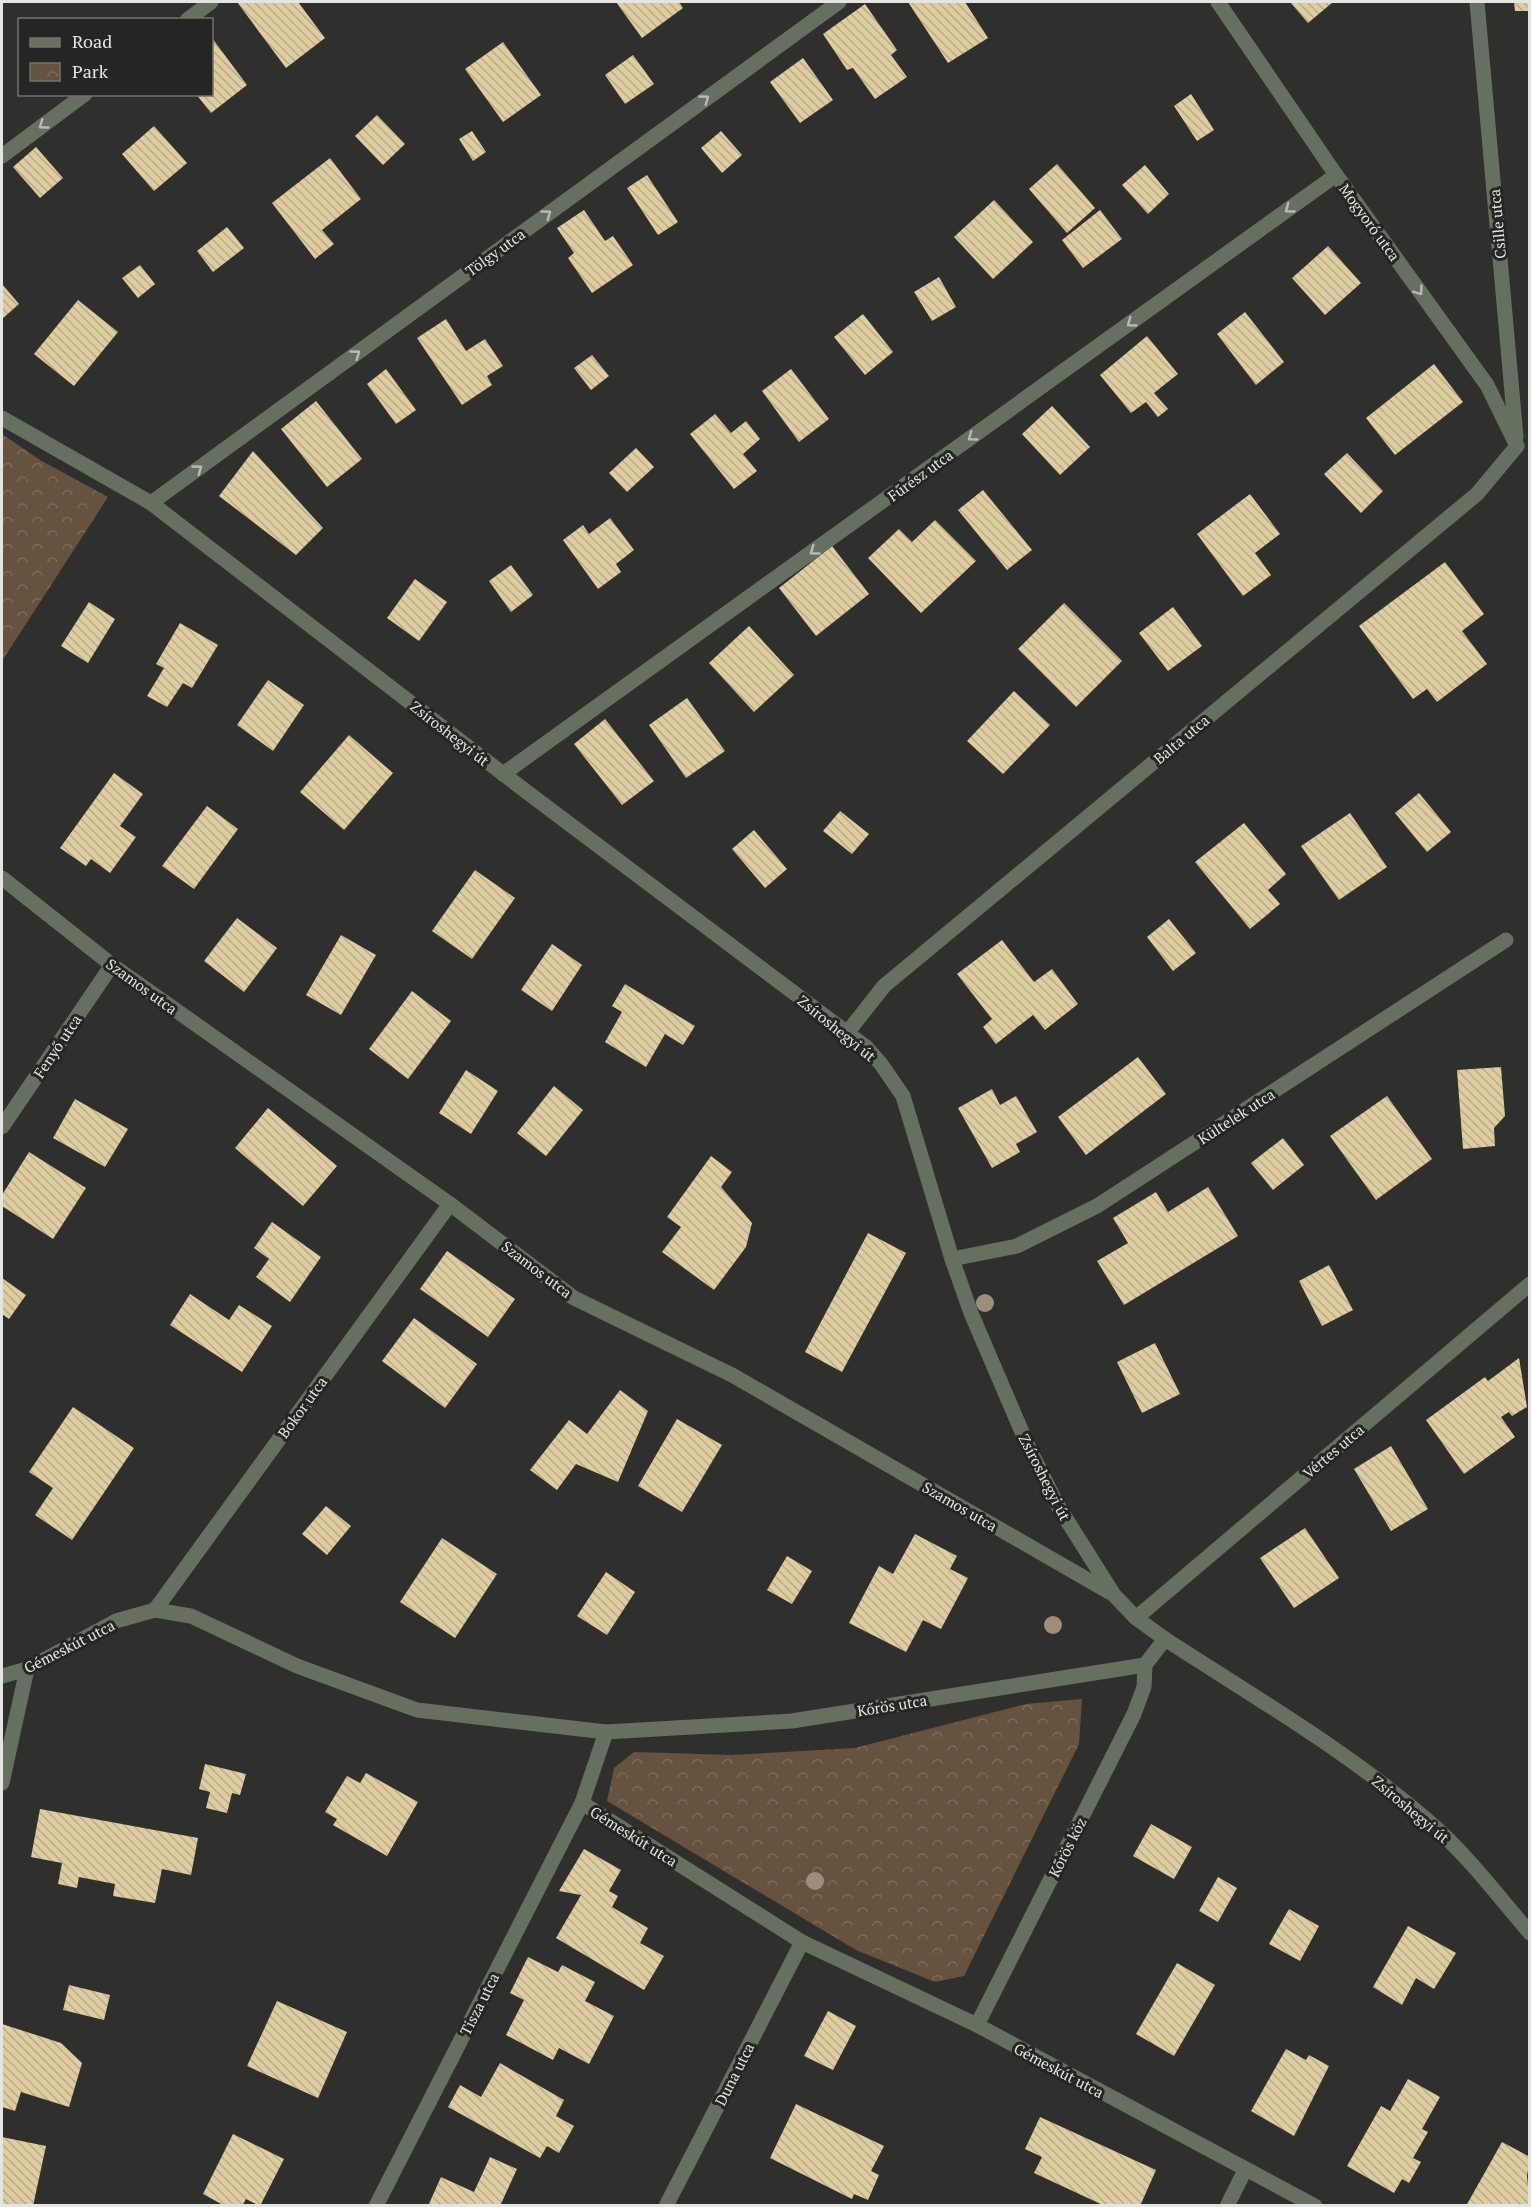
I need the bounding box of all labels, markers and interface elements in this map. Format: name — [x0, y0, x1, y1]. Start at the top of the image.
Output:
legend — [18, 18, 213, 96]
text: Road — [72, 29, 112, 53]
text: Park — [72, 59, 109, 83]
one-way arrow — [698, 96, 709, 107]
one-way arrow — [39, 118, 50, 129]
street label: Mogyoró utca — [1335, 179, 1405, 265]
street label: Csille utca — [1484, 188, 1510, 260]
one-way arrow — [1284, 202, 1295, 213]
one-way arrow — [541, 210, 552, 221]
street label: Tölgy utca — [461, 223, 529, 280]
one-way arrow — [1412, 284, 1423, 295]
one-way arrow — [1126, 316, 1137, 327]
one-way arrow — [349, 350, 360, 361]
one-way arrow — [968, 430, 979, 441]
street label: Fűrész utca — [883, 444, 957, 506]
one-way arrow — [192, 465, 203, 476]
one-way arrow — [810, 544, 821, 555]
street label: Zsíroshegyi út — [406, 696, 494, 770]
street label: Balta utca — [1149, 710, 1213, 768]
street label: Szamos utca — [103, 953, 182, 1019]
street label: Zsíroshegyi út — [794, 990, 880, 1066]
street label: Fenyő utca — [28, 1010, 86, 1082]
street label: Kültelek utca — [1194, 1083, 1279, 1148]
street label: Szamos utca — [498, 1236, 577, 1302]
street label: Bokor utca — [273, 1372, 331, 1442]
street label: Vértes utca — [1298, 1419, 1368, 1483]
street label: Zsíroshegyi út — [1015, 1430, 1076, 1524]
street label: Szamos utca — [919, 1477, 1001, 1536]
street label: Gémeskút utca — [20, 1614, 118, 1677]
street label: Kőrös utca — [856, 1690, 929, 1720]
street label: Zsíroshegyi út — [1368, 1771, 1454, 1847]
street label: Gémeskút utca — [587, 1801, 682, 1871]
street label: Kőrös köz — [1043, 1814, 1091, 1880]
street label: Tisza utca — [455, 1969, 503, 2039]
street label: Gémeskút utca — [1011, 2038, 1108, 2102]
street label: Duna utca — [710, 2039, 759, 2109]

